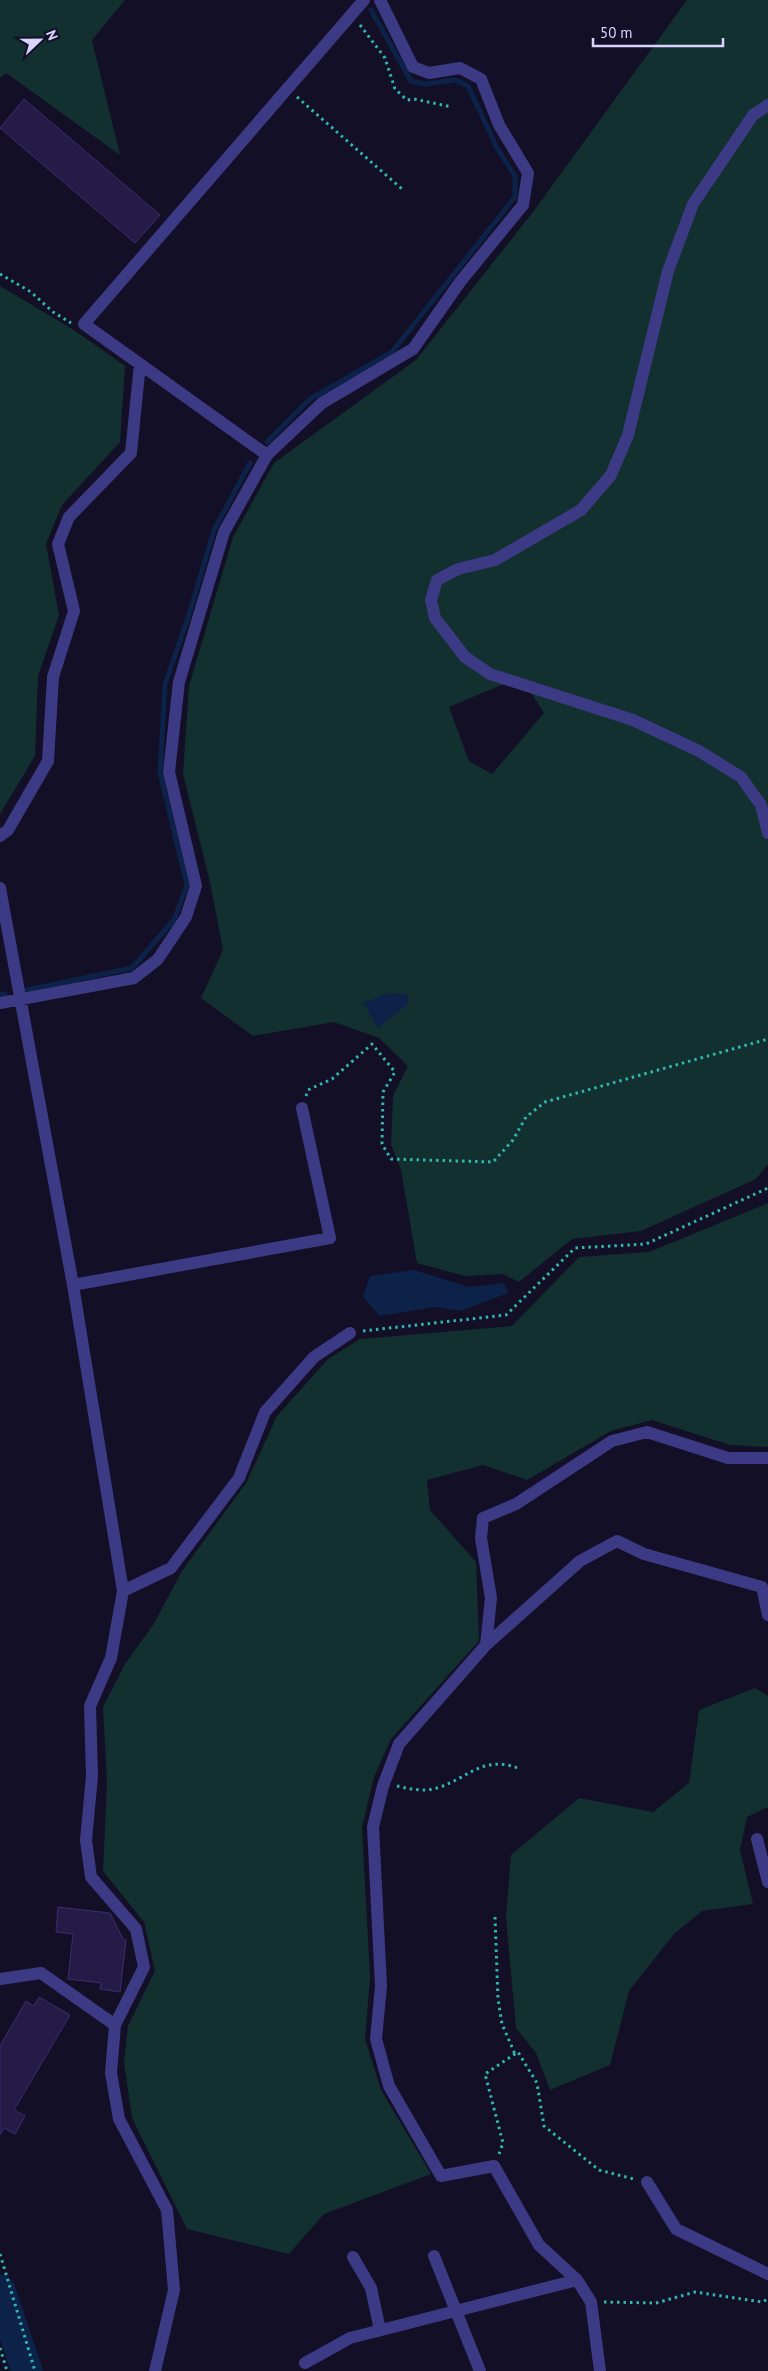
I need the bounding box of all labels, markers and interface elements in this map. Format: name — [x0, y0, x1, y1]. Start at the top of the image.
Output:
north arrow — [15, 15, 65, 65]
scale bar — [593, 15, 723, 47]
text: 50 m — [600, 23, 633, 42]
text: N — [42, 27, 62, 43]

